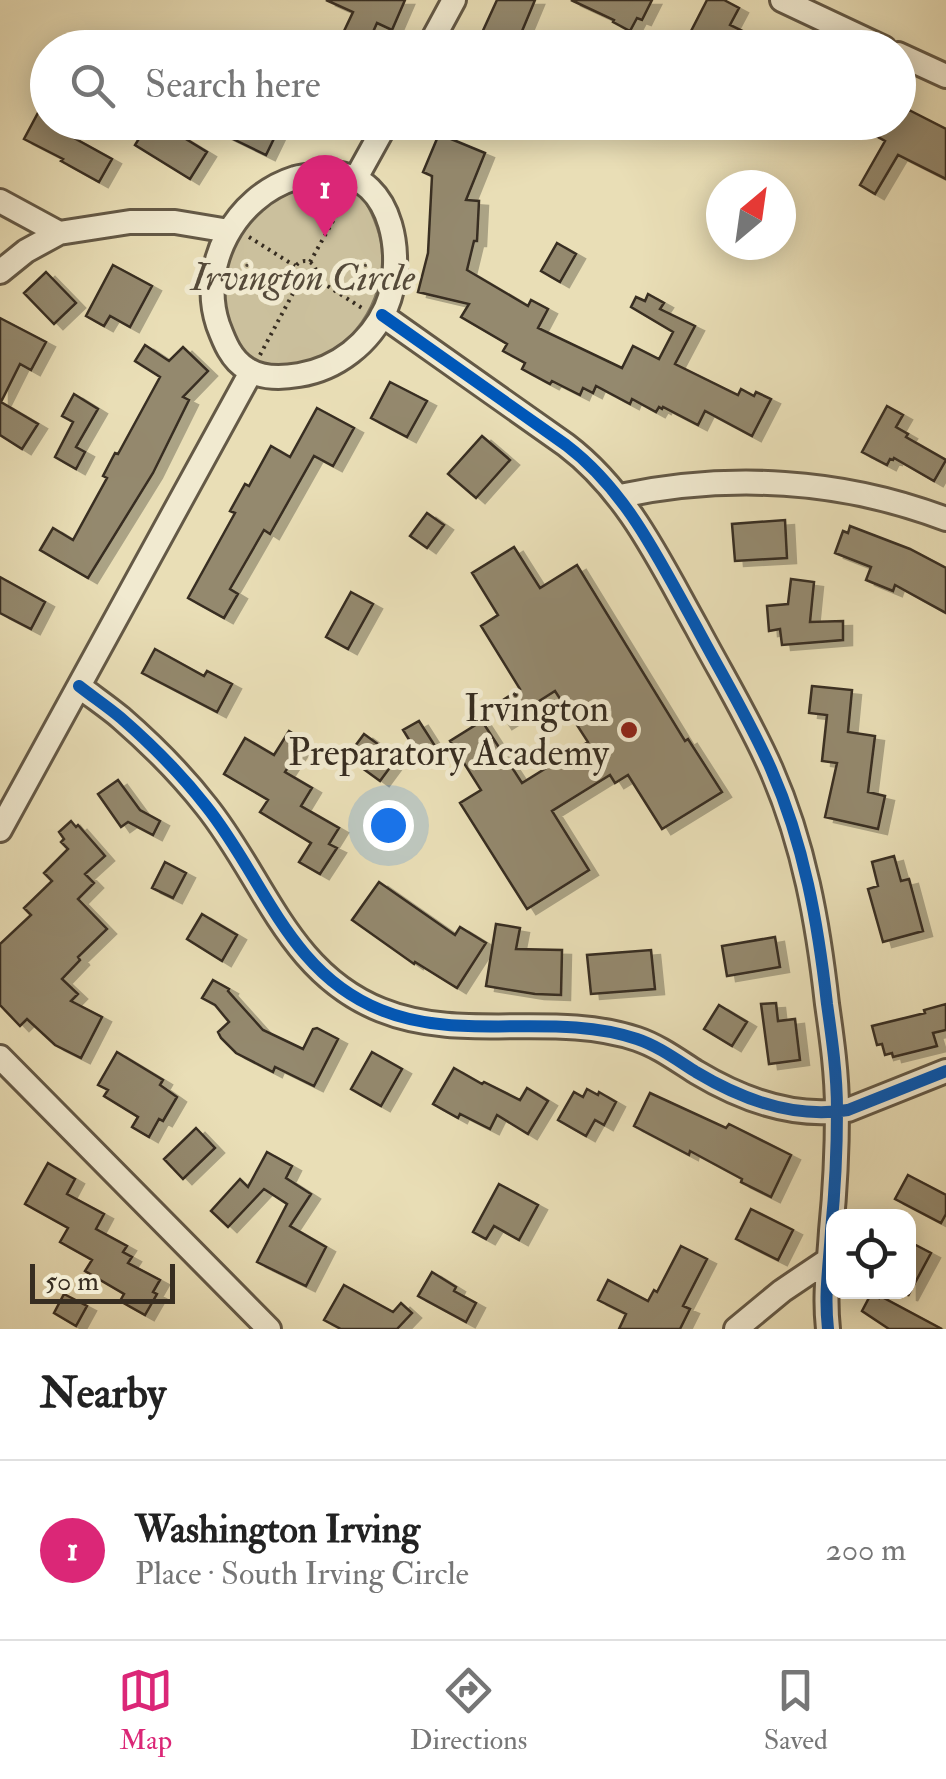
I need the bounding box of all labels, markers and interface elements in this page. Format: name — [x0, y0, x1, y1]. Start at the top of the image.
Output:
search box — [30, 30, 916, 140]
icon: search — [65, 58, 120, 113]
text: Search here — [145, 61, 321, 109]
pin: 1 — [292, 154, 358, 237]
north arrow — [706, 170, 796, 260]
park label: Irvington Circle — [189, 254, 415, 302]
place label: Irvington Preparatory Academy — [288, 685, 610, 777]
marker: Irvington Preparatory Academy — [618, 719, 640, 741]
your location — [363, 800, 414, 851]
map controls — [826, 1209, 916, 1299]
button: locate — [826, 1209, 916, 1299]
scale bar — [30, 1259, 175, 1304]
text: 50 m — [45, 1264, 99, 1299]
text: Nearby — [40, 1368, 166, 1420]
text: Washington Irving — [135, 1506, 420, 1554]
text: 1 — [67, 1530, 78, 1570]
text: 200 m — [825, 1530, 906, 1570]
text: Place · South Irving Circle — [135, 1554, 469, 1594]
tab: Map — [118, 1663, 173, 1758]
tab: Directions — [410, 1663, 527, 1758]
tab: Saved — [764, 1663, 828, 1758]

